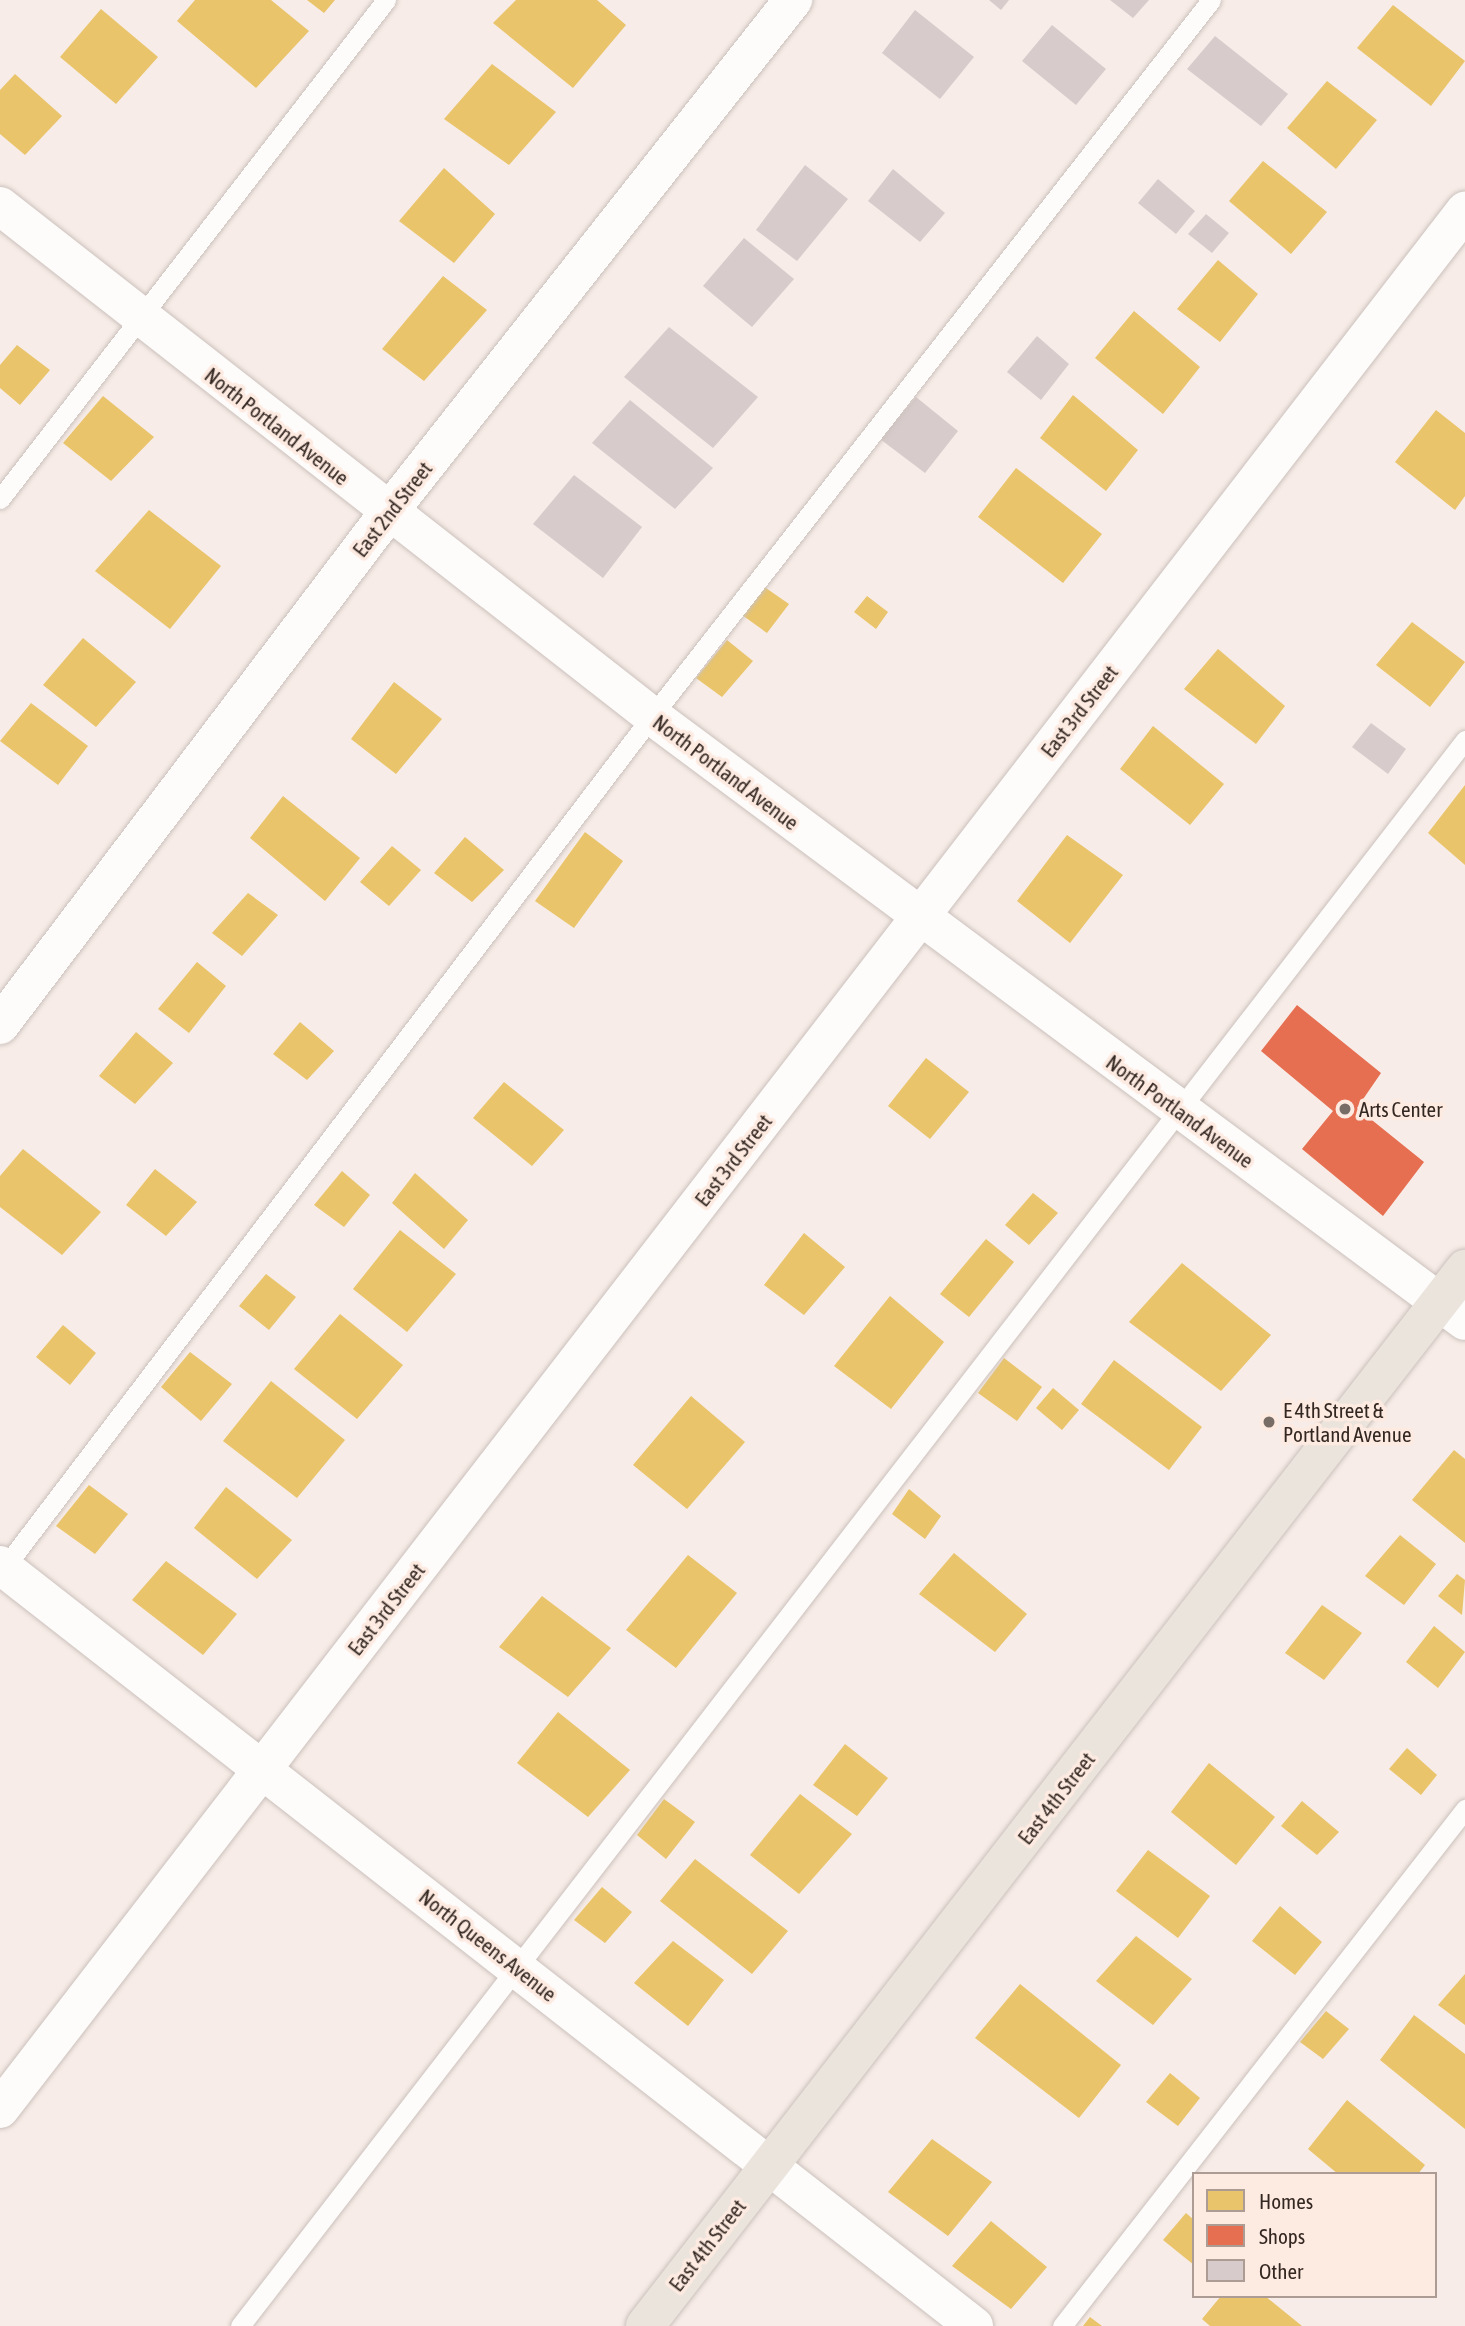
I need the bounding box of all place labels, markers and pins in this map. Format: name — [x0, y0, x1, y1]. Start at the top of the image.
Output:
place label: Arts Center — [1359, 1096, 1442, 1122]
marker: Arts Center — [1337, 1101, 1353, 1117]
place label: E 4th Street & Portland Avenue — [1283, 1397, 1411, 1447]
marker: E 4th Street & Portland Avenue — [1261, 1414, 1277, 1430]

